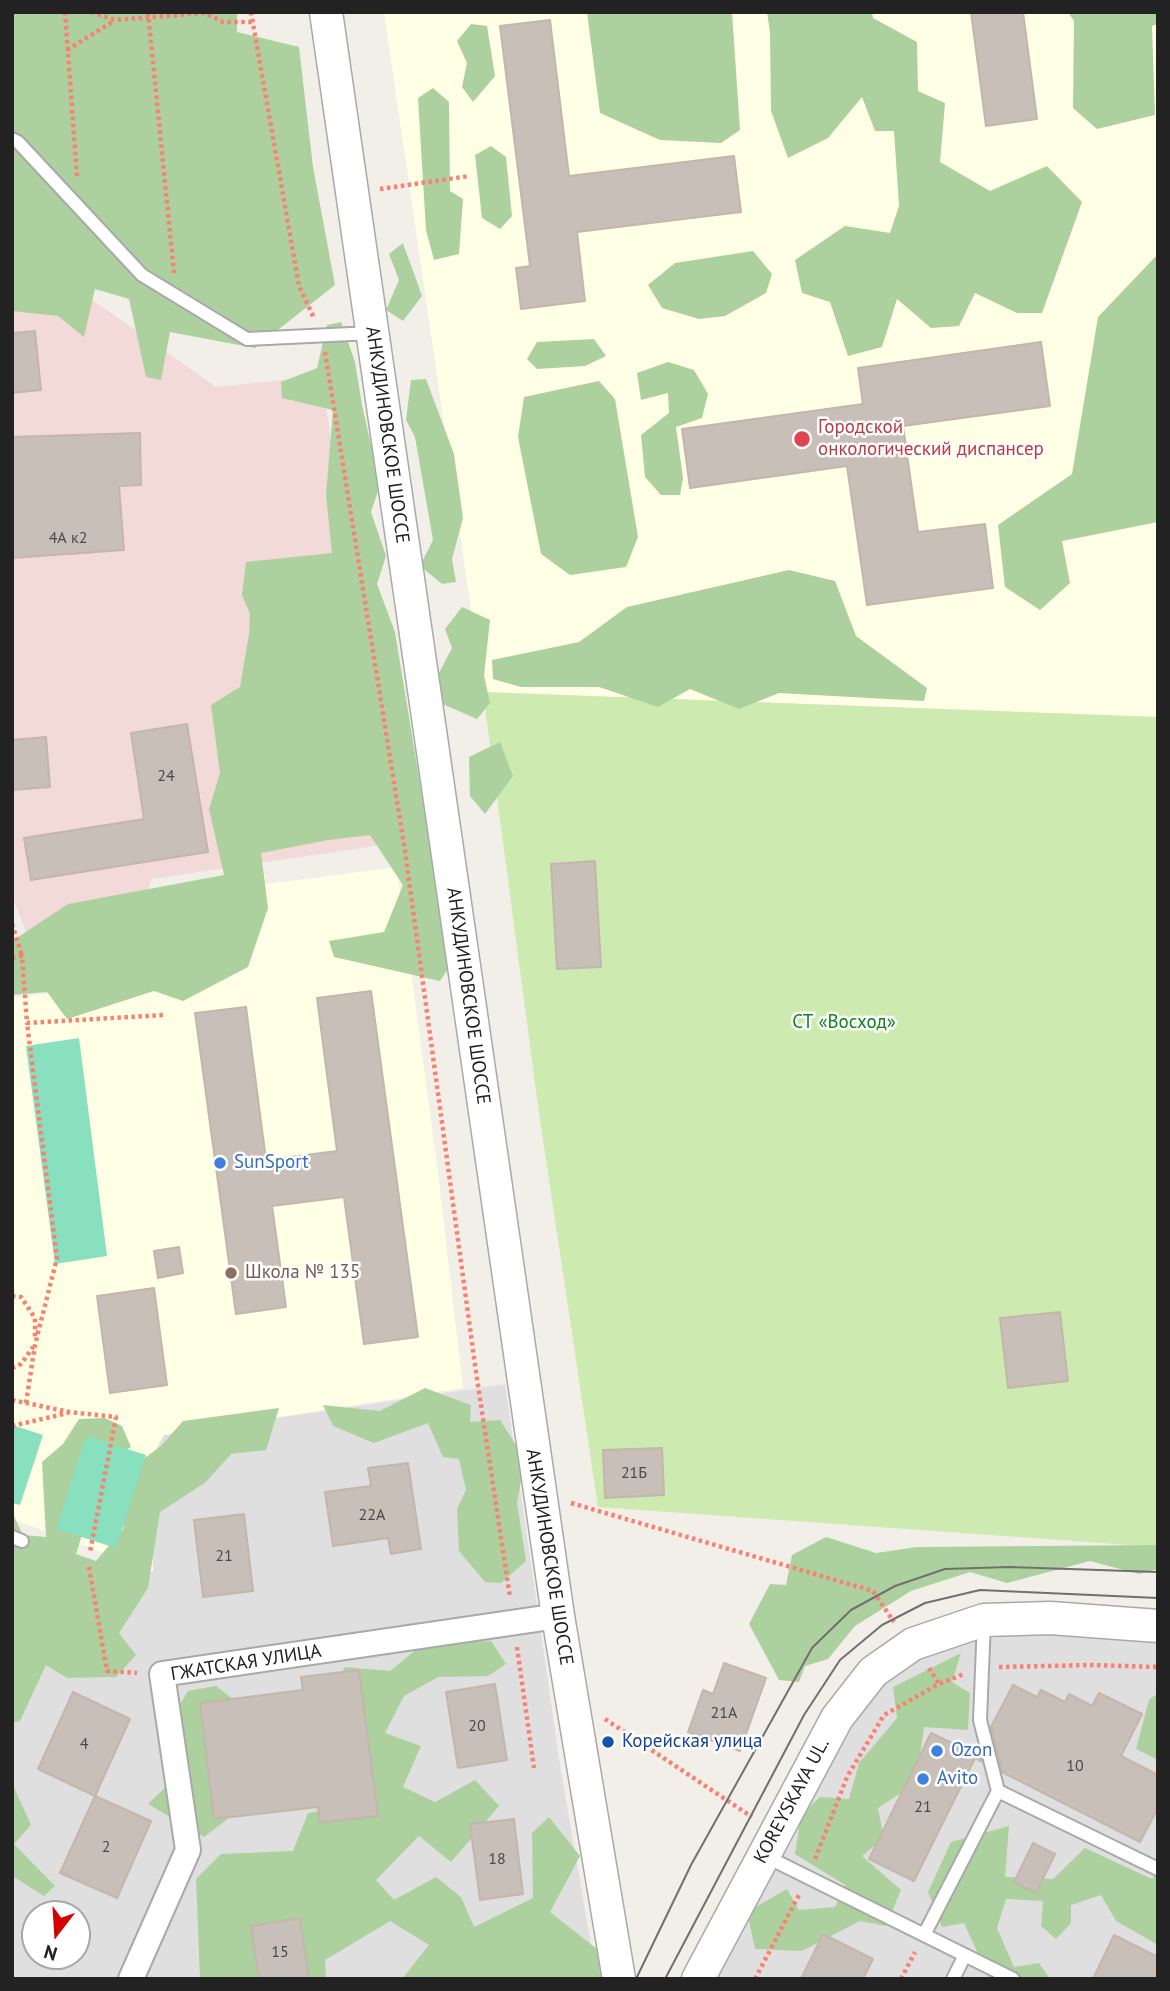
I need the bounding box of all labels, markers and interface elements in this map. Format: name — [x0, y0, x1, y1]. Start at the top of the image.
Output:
street label: АНКУДИНОВСКОЕ ШОССЕ — [360, 325, 414, 545]
place label: Городской онкологический диспансер — [818, 417, 1044, 461]
marker: Городской онкологический диспансер — [792, 429, 812, 449]
house number: 4А к2 — [49, 528, 87, 548]
house number: 24 — [157, 766, 175, 786]
street label: АНКУДИНОВСКОЕ ШОССЕ — [441, 886, 495, 1106]
park label: СТ «Восход» — [792, 1012, 896, 1034]
place label: SunSport — [234, 1152, 309, 1174]
marker: SunSport — [212, 1155, 228, 1171]
place label: Школа № 135 — [245, 1262, 360, 1284]
marker: Школа № 135 — [223, 1265, 239, 1281]
street label: АНКУДИНОВСКОЕ ШОССЕ — [521, 1447, 577, 1667]
house number: 21Б — [621, 1463, 647, 1483]
house number: 22А — [359, 1505, 385, 1525]
house number: 21 — [215, 1546, 233, 1566]
street label: ГЖАТСКАЯ УЛИЦА — [169, 1640, 323, 1686]
house number: 21А — [711, 1703, 737, 1723]
house number: 20 — [468, 1716, 486, 1736]
place label: Корейская улица — [622, 1731, 762, 1753]
house number: 4 — [80, 1734, 88, 1754]
marker: Корейская улица — [600, 1734, 616, 1750]
street label: KOREYSKAYA UL. — [749, 1735, 835, 1867]
place label: Ozon — [951, 1740, 992, 1762]
marker: Ozon — [929, 1743, 945, 1759]
house number: 10 — [1066, 1756, 1084, 1776]
place label: Avito — [937, 1768, 978, 1790]
marker: Avito — [915, 1771, 931, 1787]
house number: 21 — [914, 1797, 932, 1817]
house number: 2 — [102, 1837, 110, 1857]
house number: 18 — [488, 1849, 506, 1869]
north arrow — [21, 1900, 91, 1970]
text: N — [41, 1940, 60, 1966]
house number: 15 — [271, 1942, 289, 1962]

